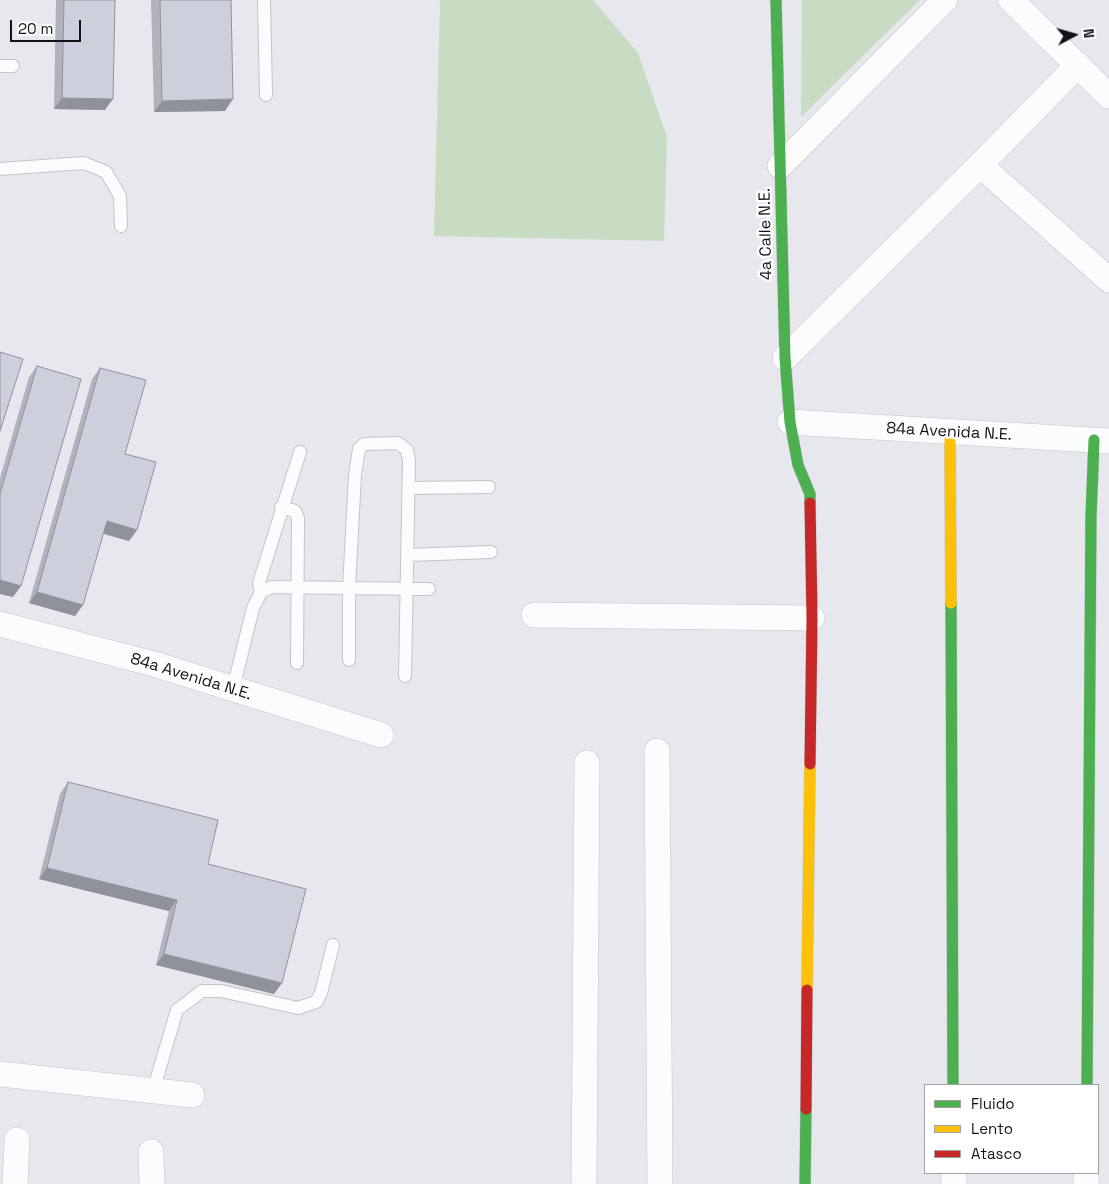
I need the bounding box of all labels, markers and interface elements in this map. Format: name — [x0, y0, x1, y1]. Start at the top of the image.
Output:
scale bar — [12, 10, 84, 42]
north arrow — [1049, 10, 1099, 60]
text: 20 m — [18, 19, 53, 38]
text: N — [1079, 28, 1098, 39]
street label: 4a Calle N.E. — [756, 188, 776, 280]
street label: 84a Avenida N.E. — [886, 419, 1012, 445]
street label: 84a Avenida N.E. — [128, 649, 254, 705]
legend — [924, 1084, 1099, 1174]
text: Fluido — [971, 1094, 1015, 1113]
text: Lento — [971, 1119, 1013, 1138]
text: Atasco — [971, 1144, 1022, 1163]

